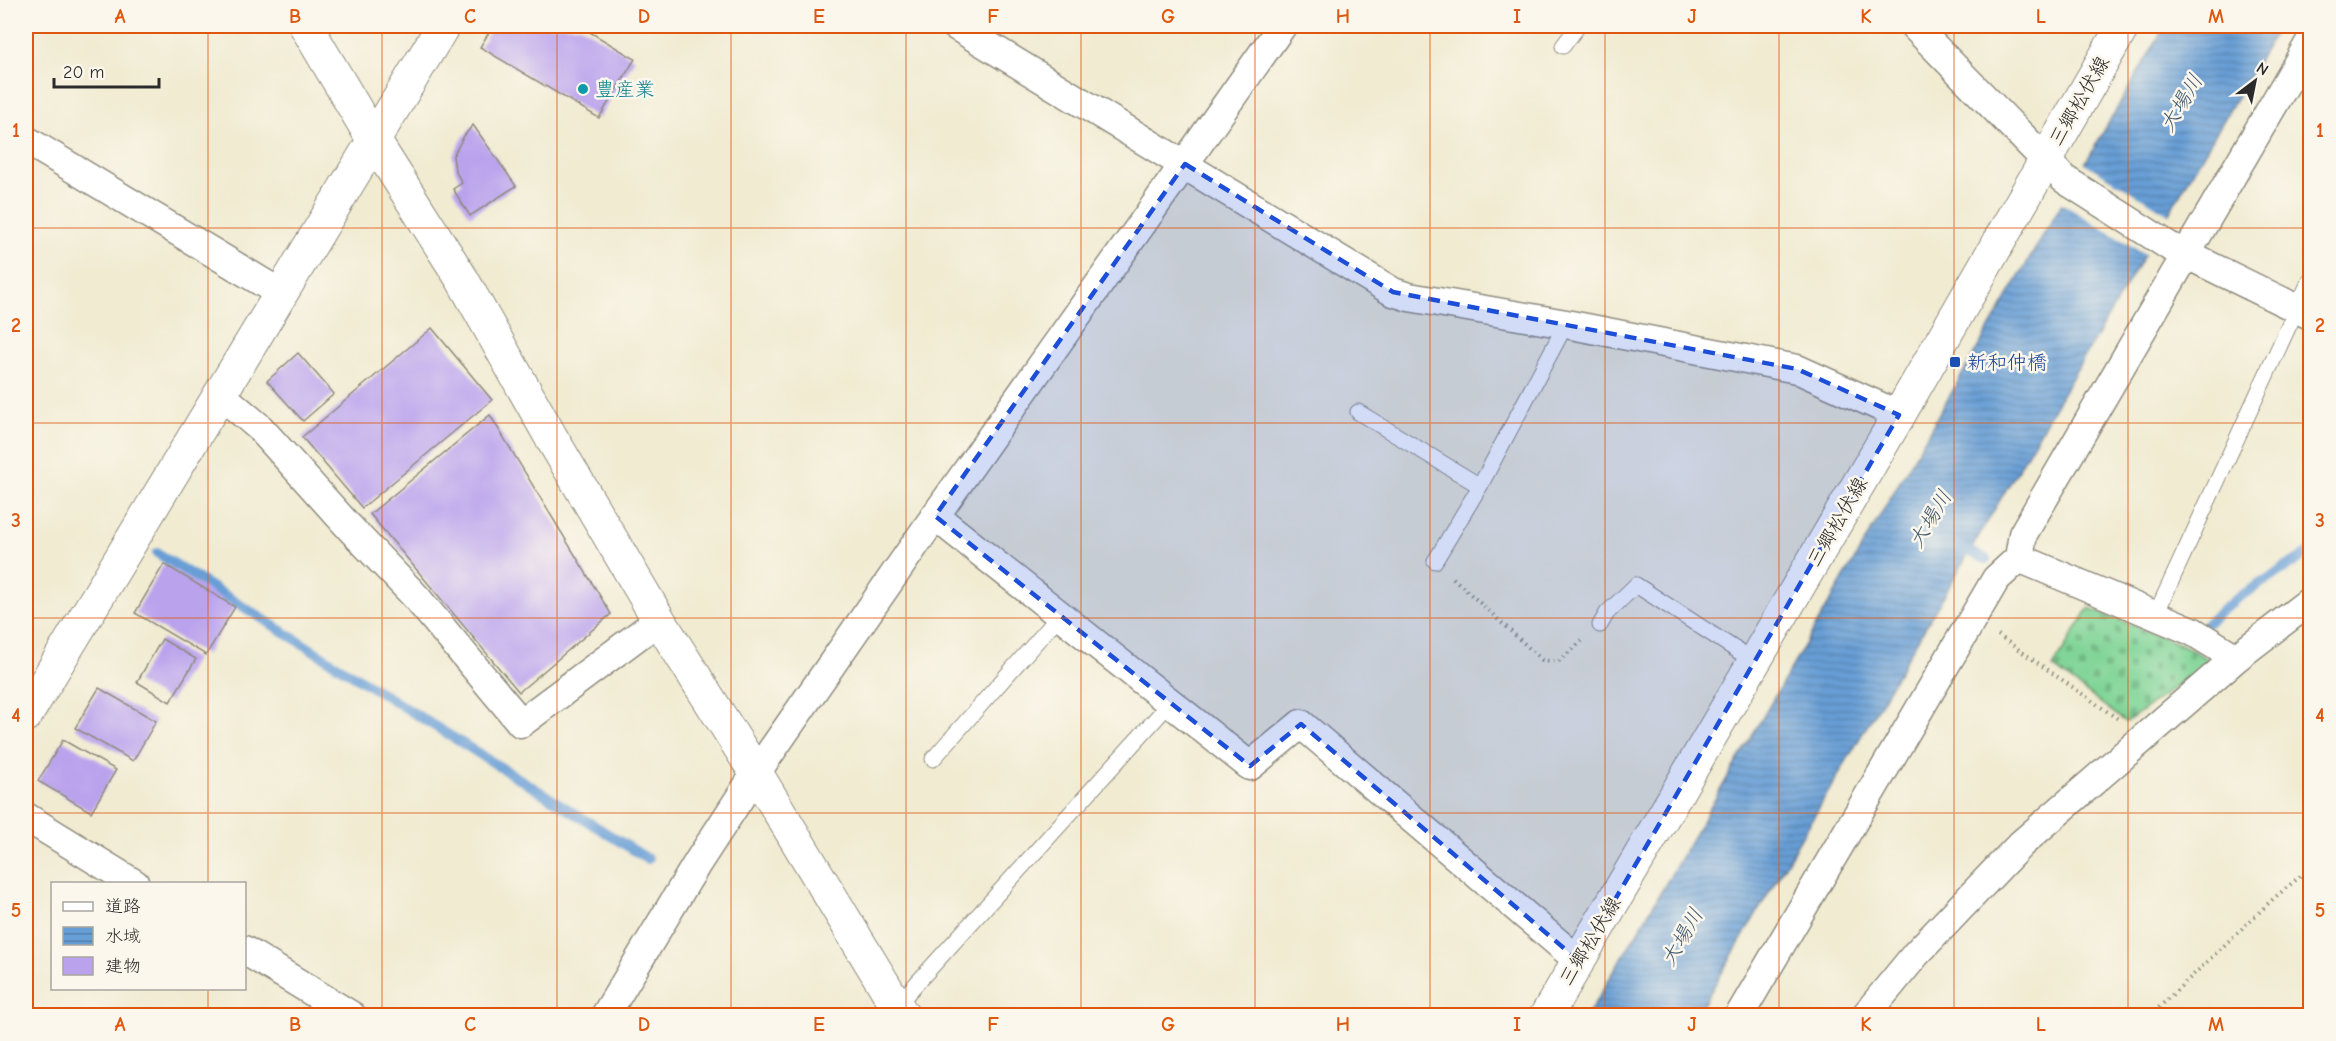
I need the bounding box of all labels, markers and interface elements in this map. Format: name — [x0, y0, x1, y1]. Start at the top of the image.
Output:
text: A — [114, 5, 126, 28]
text: B — [289, 5, 301, 28]
text: C — [464, 5, 476, 28]
text: D — [638, 5, 650, 28]
text: E — [813, 5, 825, 28]
text: F — [987, 5, 999, 28]
text: G — [1161, 5, 1175, 28]
text: H — [1336, 5, 1350, 28]
text: I — [1513, 5, 1521, 28]
text: J — [1687, 5, 1697, 28]
text: K — [1860, 5, 1872, 28]
text: L — [2036, 5, 2046, 28]
text: M — [2208, 5, 2224, 28]
scale bar — [54, 51, 159, 89]
north arrow — [2225, 51, 2285, 111]
street label: 三郷松伏線 — [2044, 52, 2114, 150]
text: N — [2253, 59, 2272, 80]
text: 20 m — [63, 62, 104, 83]
water label: 大場川 — [2154, 70, 2208, 136]
place label: 豊産業 — [595, 78, 655, 101]
marker: 豊産業 — [576, 82, 590, 96]
text: 1 — [12, 119, 20, 142]
text: 1 — [2316, 119, 2324, 142]
text: 2 — [11, 314, 21, 337]
text: 2 — [2315, 314, 2325, 337]
place label: 新和仲橋 — [1967, 351, 2047, 374]
marker: 新和仲橋 — [1948, 355, 1962, 369]
street label: 三郷松伏線 — [1802, 473, 1872, 571]
water label: 大場川 — [1903, 486, 1957, 552]
text: 3 — [11, 509, 21, 532]
text: 3 — [2315, 509, 2325, 532]
text: 4 — [11, 704, 21, 727]
text: 4 — [2315, 704, 2325, 727]
legend — [51, 882, 246, 990]
street label: 三郷松伏線 — [1554, 892, 1626, 990]
text: 道路 — [105, 896, 141, 917]
text: 5 — [11, 899, 21, 922]
text: 5 — [2315, 899, 2325, 922]
water label: 大場川 — [1656, 904, 1708, 970]
text: 水域 — [105, 926, 141, 947]
text: 建物 — [105, 956, 141, 977]
text: A — [114, 1013, 126, 1036]
text: B — [289, 1013, 301, 1036]
text: C — [464, 1013, 476, 1036]
text: D — [638, 1013, 650, 1036]
text: E — [813, 1013, 825, 1036]
text: F — [987, 1013, 999, 1036]
text: G — [1161, 1013, 1175, 1036]
text: H — [1336, 1013, 1350, 1036]
text: I — [1513, 1013, 1521, 1036]
text: J — [1687, 1013, 1697, 1036]
text: K — [1860, 1013, 1872, 1036]
text: L — [2036, 1013, 2046, 1036]
text: M — [2208, 1013, 2224, 1036]

